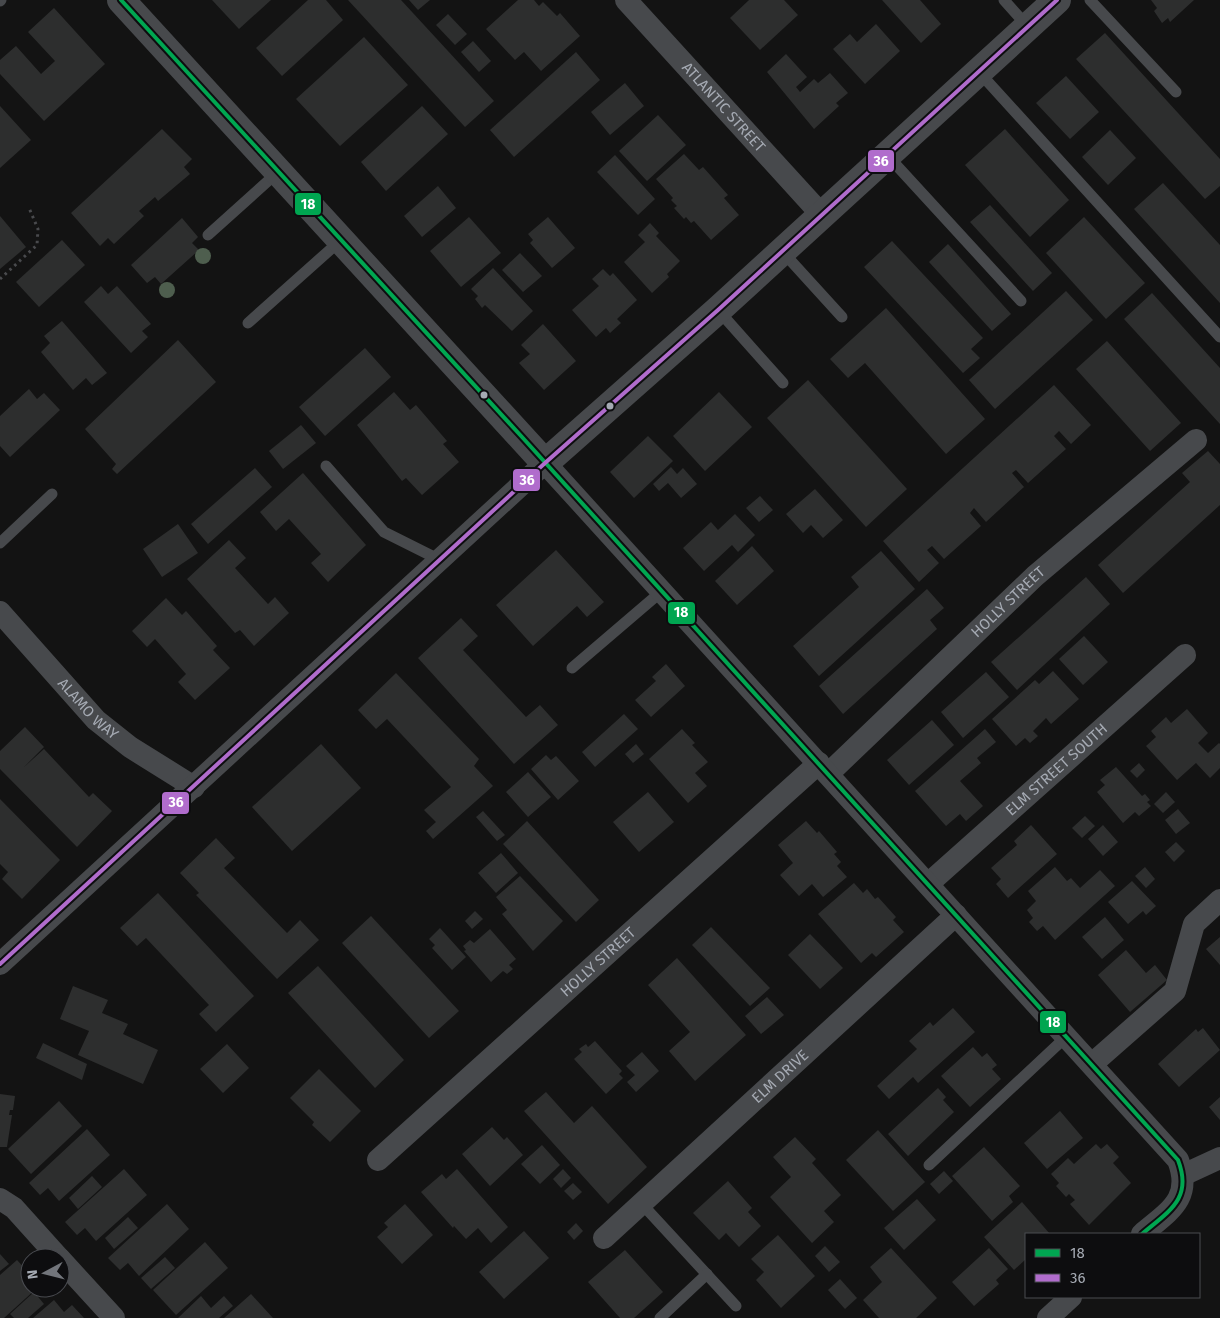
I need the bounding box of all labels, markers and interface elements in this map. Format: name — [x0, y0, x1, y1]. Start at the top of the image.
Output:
street label: ATLANTIC STREET — [678, 59, 769, 156]
line badge: 36 — [867, 149, 895, 173]
text: 36 — [872, 153, 889, 170]
line badge: 18 — [294, 192, 322, 216]
text: 18 — [301, 196, 315, 213]
unlabelled marker — [479, 390, 489, 400]
unlabelled marker — [605, 401, 615, 411]
line badge: 36 — [512, 468, 541, 492]
text: 36 — [518, 472, 535, 489]
street label: HOLLY STREET — [967, 562, 1049, 641]
line badge: 18 — [667, 601, 696, 625]
text: 18 — [674, 604, 688, 621]
street label: ALAMO WAY — [54, 674, 123, 744]
street label: ELM STREET SOUTH — [1002, 720, 1111, 820]
line badge: 36 — [161, 791, 190, 815]
text: 36 — [167, 794, 184, 811]
street label: HOLLY STREET — [557, 923, 639, 1000]
line badge: 18 — [1039, 1010, 1067, 1034]
text: 18 — [1046, 1014, 1060, 1031]
street label: ELM DRIVE — [748, 1046, 812, 1107]
legend — [1025, 1233, 1200, 1298]
text: 18 — [1070, 1244, 1085, 1262]
north arrow — [20, 1248, 70, 1298]
text: N — [24, 1269, 42, 1280]
text: 36 — [1070, 1269, 1085, 1287]

